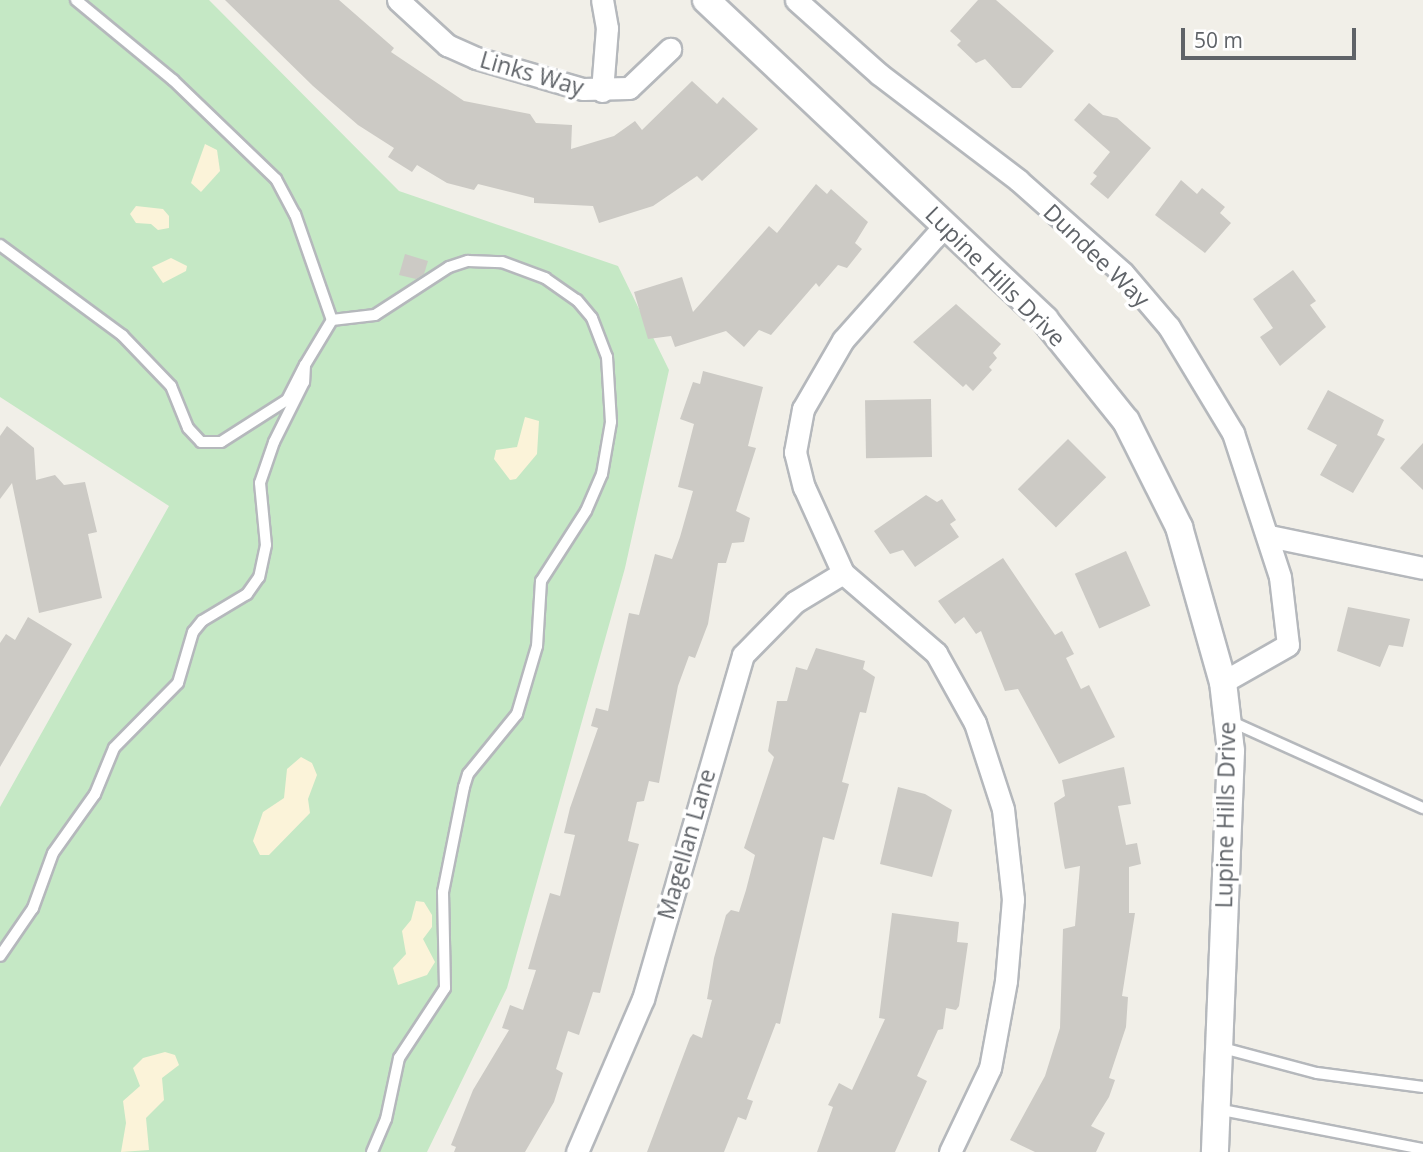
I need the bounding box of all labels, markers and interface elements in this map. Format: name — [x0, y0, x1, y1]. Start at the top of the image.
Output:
scale bar — [1185, 14, 1360, 58]
text: 50 m — [1194, 26, 1243, 54]
street label: Links Way — [477, 45, 587, 101]
street label: Dundee Way — [1038, 198, 1156, 312]
street label: Lupine Hills Drive — [920, 200, 1072, 352]
street label: Lupine Hills Drive — [1210, 721, 1240, 909]
street label: Magellan Lane — [651, 766, 721, 922]

